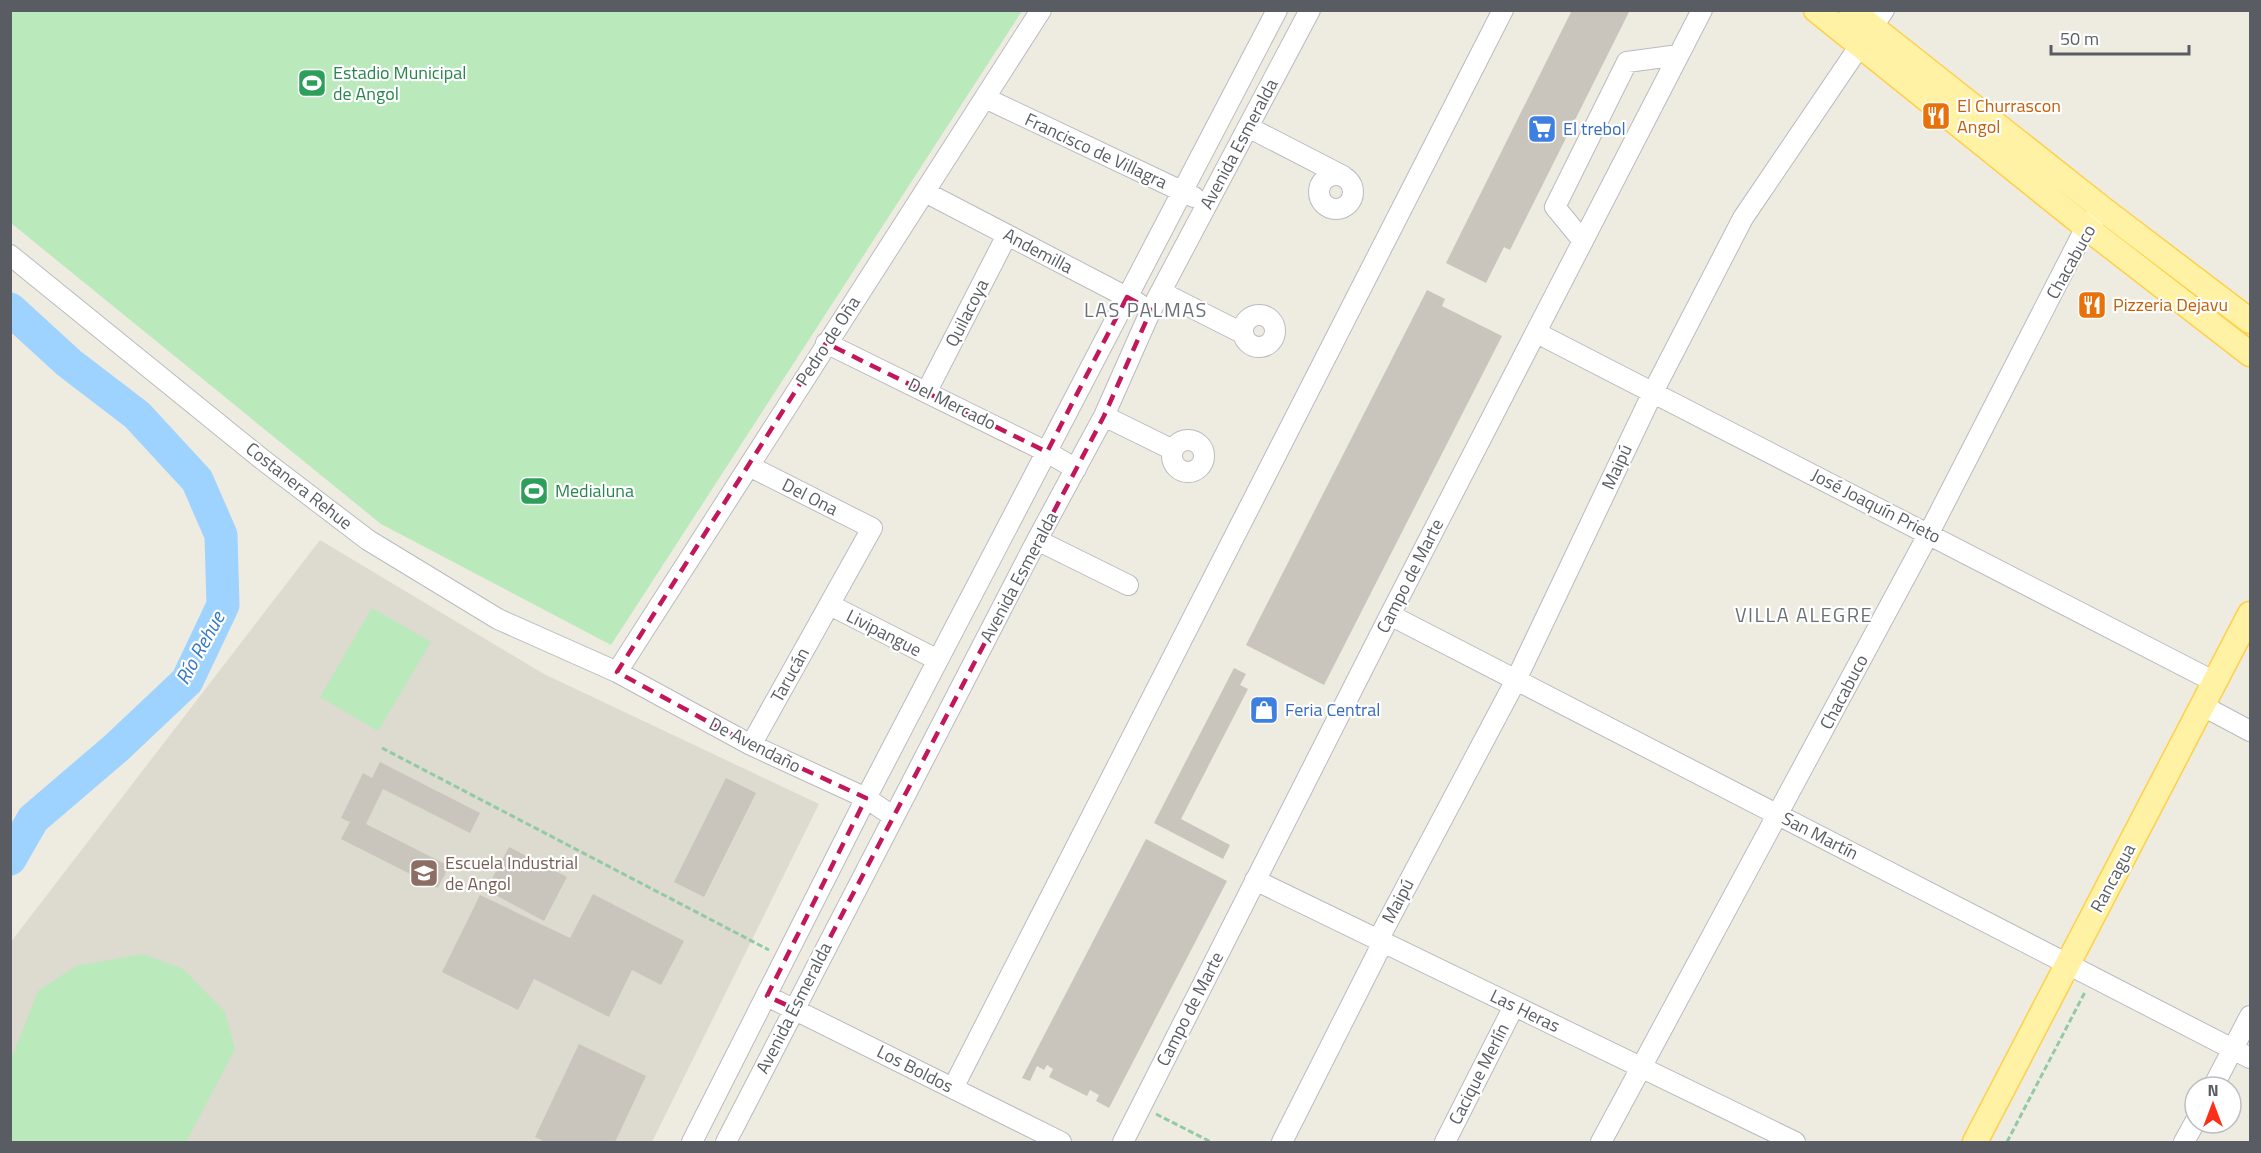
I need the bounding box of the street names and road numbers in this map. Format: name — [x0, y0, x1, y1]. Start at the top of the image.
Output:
street label: Avenida Esmeralda — [1193, 74, 1284, 214]
street label: Francisco de Villagra — [1021, 106, 1172, 195]
street label: Chacabuco — [2039, 220, 2102, 304]
street label: Andemilla — [999, 221, 1078, 280]
street label: Quilacoya — [938, 274, 995, 352]
street label: Pedro de Oña — [789, 291, 867, 391]
street label: Del Mercado — [904, 371, 1001, 436]
street label: Costanera Rehue — [240, 435, 358, 536]
street label: Maipú — [1594, 440, 1639, 494]
street label: José Joaquín Prieto — [1807, 461, 1946, 550]
street label: Del Ona — [778, 471, 843, 522]
street label: Avenida Esmeralda — [973, 507, 1064, 647]
street label: Campo de Marte — [1369, 514, 1450, 638]
street label: Livipangue — [842, 602, 927, 663]
street label: Tarucán — [763, 642, 816, 707]
street label: Chacabuco — [1812, 649, 1875, 734]
street label: De Avendaño — [705, 710, 806, 779]
street label: San Martín — [1777, 805, 1863, 866]
street label: Rancagua — [2083, 839, 2142, 917]
street label: Maipú — [1375, 874, 1421, 928]
street label: Avenida Esmeralda — [749, 937, 838, 1078]
street label: Campo de Marte — [1149, 947, 1230, 1071]
street label: Las Heras — [1486, 982, 1565, 1039]
street label: Cacique Merlín — [1441, 1018, 1516, 1129]
street label: Los Boldos — [872, 1038, 958, 1099]

